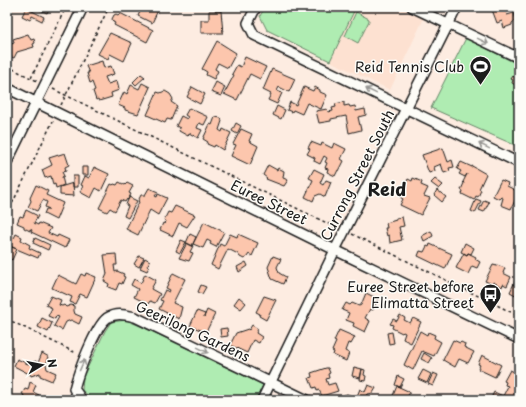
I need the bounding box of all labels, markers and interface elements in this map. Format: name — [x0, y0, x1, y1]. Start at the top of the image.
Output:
one-way arrow — [477, 38, 489, 45]
sports icon: Reid Tennis Club — [467, 53, 493, 86]
place label: Reid Tennis Club — [355, 56, 464, 77]
one-way arrow — [365, 87, 377, 94]
street label: Currong Street South — [315, 106, 399, 244]
one-way arrow — [478, 142, 490, 149]
street label: Euree Street — [227, 174, 311, 230]
district label: Reid — [368, 175, 406, 202]
place label: Euree Street before Elimatta Street — [347, 276, 474, 313]
bus stop icon: Euree Street before Elimatta Street — [477, 281, 503, 314]
street label: Geerilong Gardens — [132, 295, 254, 367]
north arrow — [22, 345, 62, 385]
one-way arrow — [197, 347, 209, 354]
text: N — [43, 357, 62, 369]
one-way arrow — [79, 360, 86, 372]

